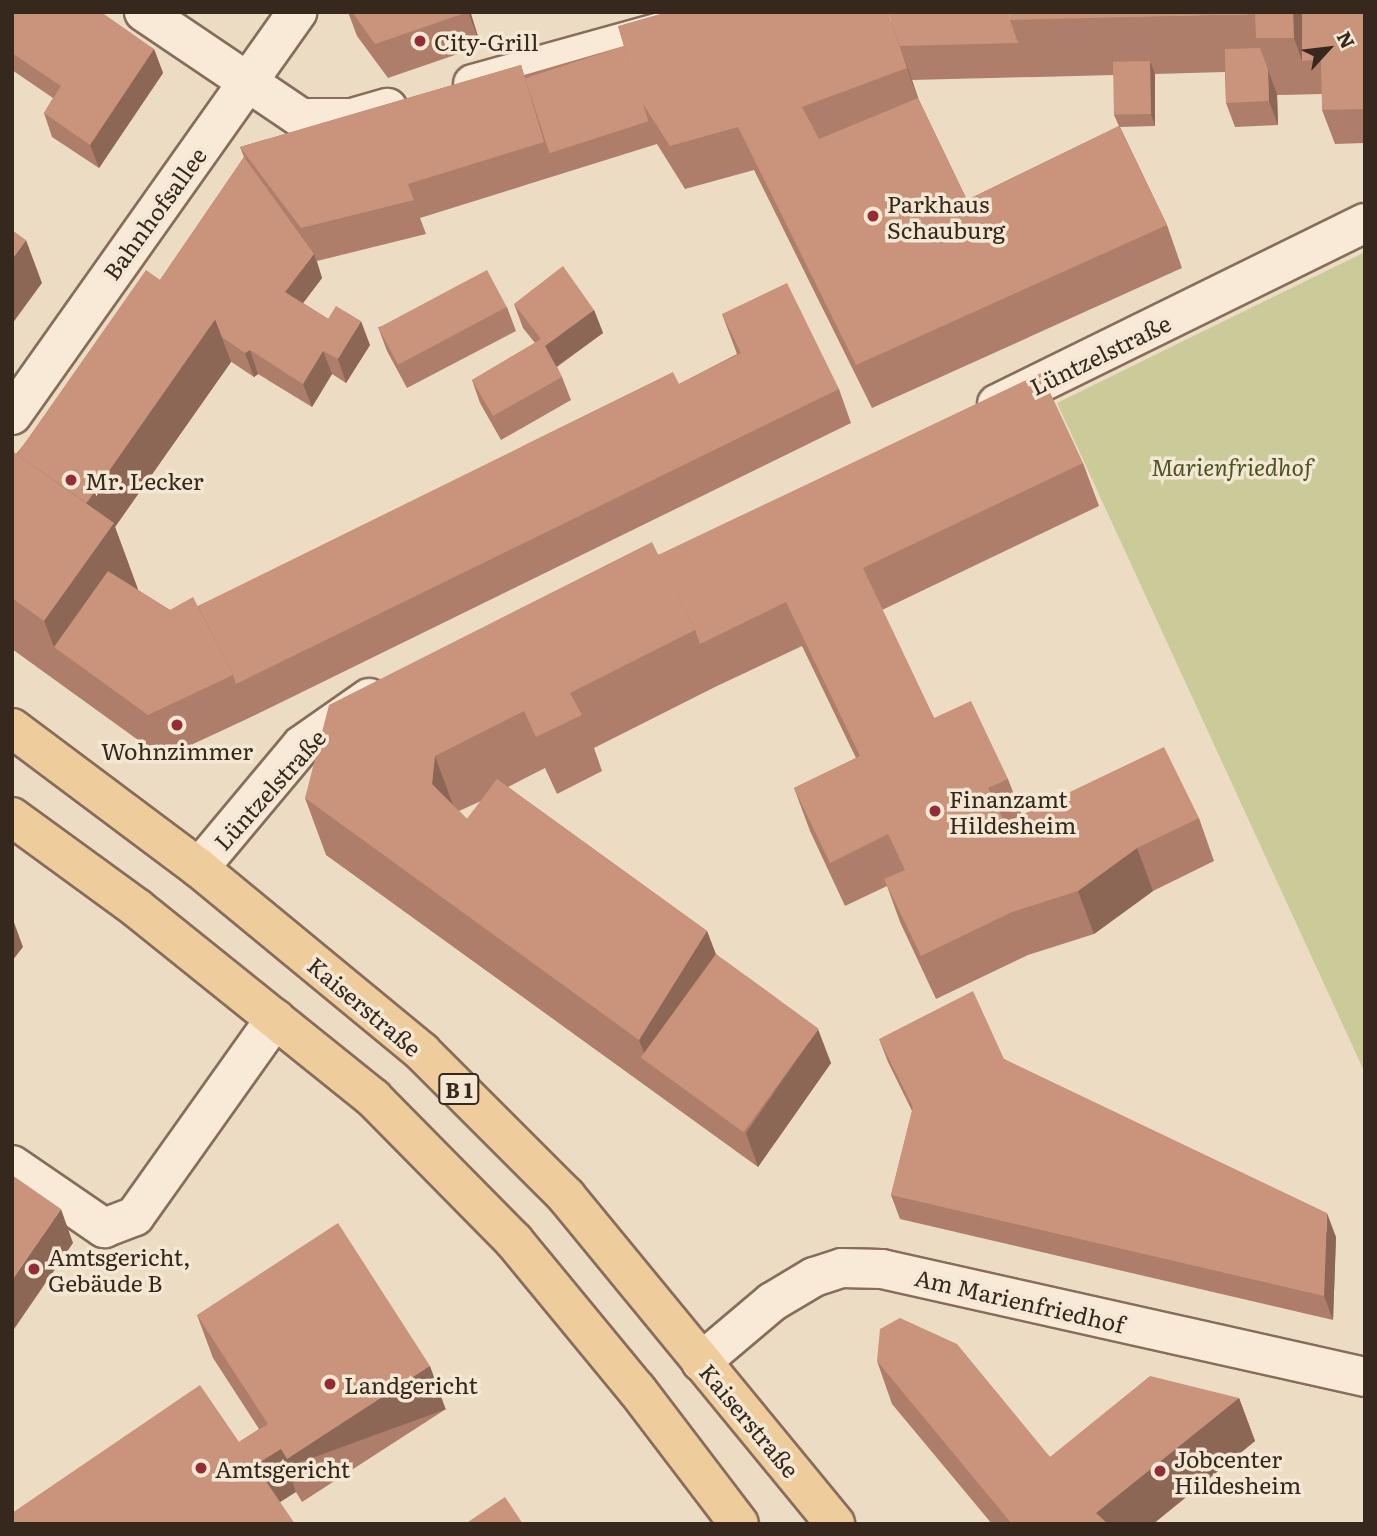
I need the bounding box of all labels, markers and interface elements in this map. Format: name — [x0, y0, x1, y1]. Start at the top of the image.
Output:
north arrow — [1293, 14, 1363, 84]
text: N — [1331, 26, 1363, 53]
place label: City-Grill — [434, 27, 538, 55]
marker: City-Grill — [412, 33, 428, 49]
street label: Bahnhofsallee — [97, 141, 211, 285]
place label: Parkhaus Schauburg — [887, 189, 1005, 243]
marker: Parkhaus Schauburg — [865, 208, 881, 224]
street label: Lüntzelstraße — [1025, 308, 1175, 400]
park label: Marienfriedhof — [1151, 452, 1313, 480]
place label: Mr. Lecker — [85, 466, 204, 494]
marker: Mr. Lecker — [63, 472, 79, 488]
marker: Wohnzimmer — [169, 717, 185, 733]
street label: Lüntzelstraße — [208, 723, 330, 855]
place label: Wohnzimmer — [101, 736, 253, 764]
place label: Finanzamt Hildesheim — [949, 784, 1076, 838]
marker: Finanzamt Hildesheim — [927, 803, 943, 819]
street label: Kaiserstraße — [303, 950, 427, 1062]
road number: B 1 — [438, 1072, 480, 1106]
place label: Amtsgericht, Gebäude B — [48, 1242, 191, 1296]
marker: Amtsgericht, Gebäude B — [26, 1261, 42, 1277]
street label: Am Marienfriedhof — [912, 1262, 1128, 1338]
street label: Kaiserstraße — [694, 1358, 806, 1482]
place label: Landgericht — [344, 1370, 478, 1398]
marker: Landgericht — [322, 1376, 338, 1392]
place label: Jobcenter Hildesheim — [1174, 1444, 1301, 1498]
place label: Amtsgericht — [215, 1454, 350, 1482]
marker: Amtsgericht — [193, 1460, 209, 1476]
marker: Jobcenter Hildesheim — [1152, 1463, 1168, 1479]

